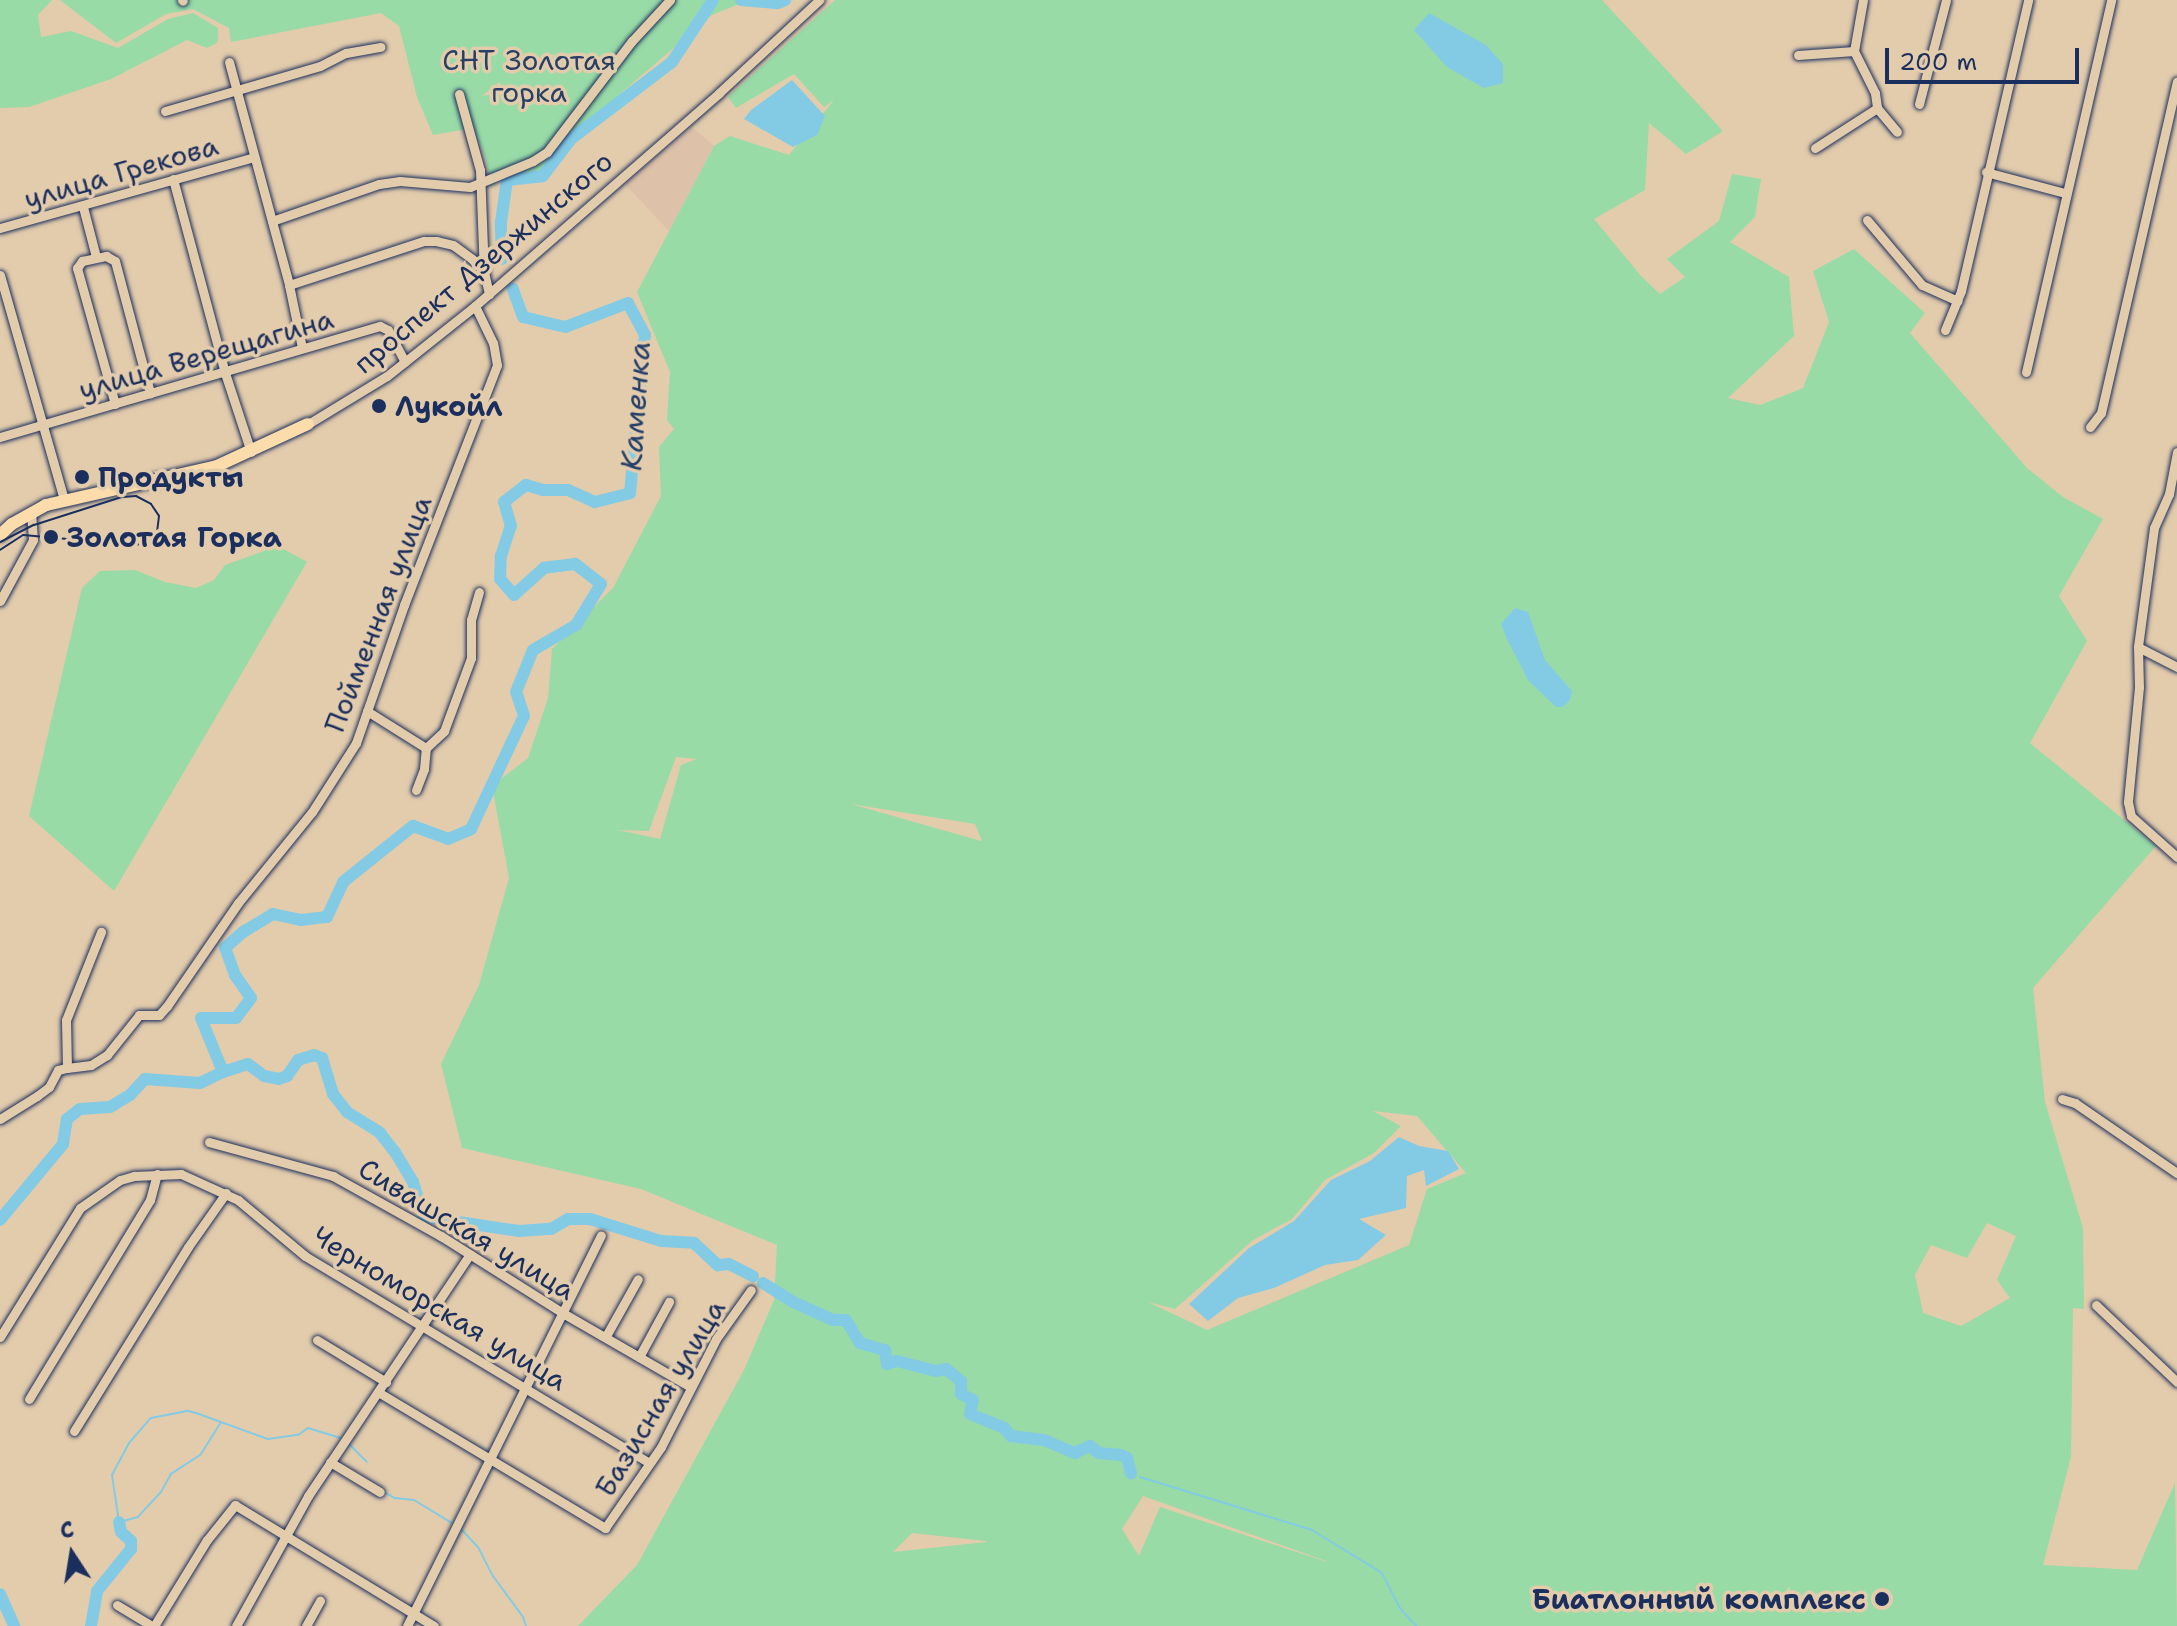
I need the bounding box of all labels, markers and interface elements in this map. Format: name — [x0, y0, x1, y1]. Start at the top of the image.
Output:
scale bar — [1889, 32, 2083, 82]
park label: СНТ Золотая горка — [442, 43, 616, 109]
text: 200 m — [1899, 46, 1977, 78]
street label: улица Грекова — [20, 128, 222, 216]
street label: проспект Дзержинского — [347, 144, 619, 380]
street label: улица Верещагина — [75, 302, 337, 406]
water label: Каменка — [614, 340, 658, 472]
place label: Лукойл — [395, 389, 502, 423]
marker: Лукойл — [370, 397, 388, 415]
place label: Продукты — [98, 460, 244, 494]
marker: Продукты — [73, 468, 91, 486]
street label: Пойменная улица — [317, 491, 439, 737]
place label: Золотая Горка — [67, 520, 282, 554]
marker: Золотая Горка — [42, 528, 60, 546]
street label: Сивашская улица — [353, 1151, 581, 1307]
street label: Черноморская улица — [307, 1219, 573, 1397]
street label: Базисная улица — [588, 1293, 732, 1503]
north arrow — [32, 1514, 112, 1594]
text: С — [57, 1514, 77, 1546]
place label: Биатлонный комплекс — [1532, 1582, 1866, 1616]
marker: Биатлонный комплекс — [1873, 1590, 1891, 1608]

